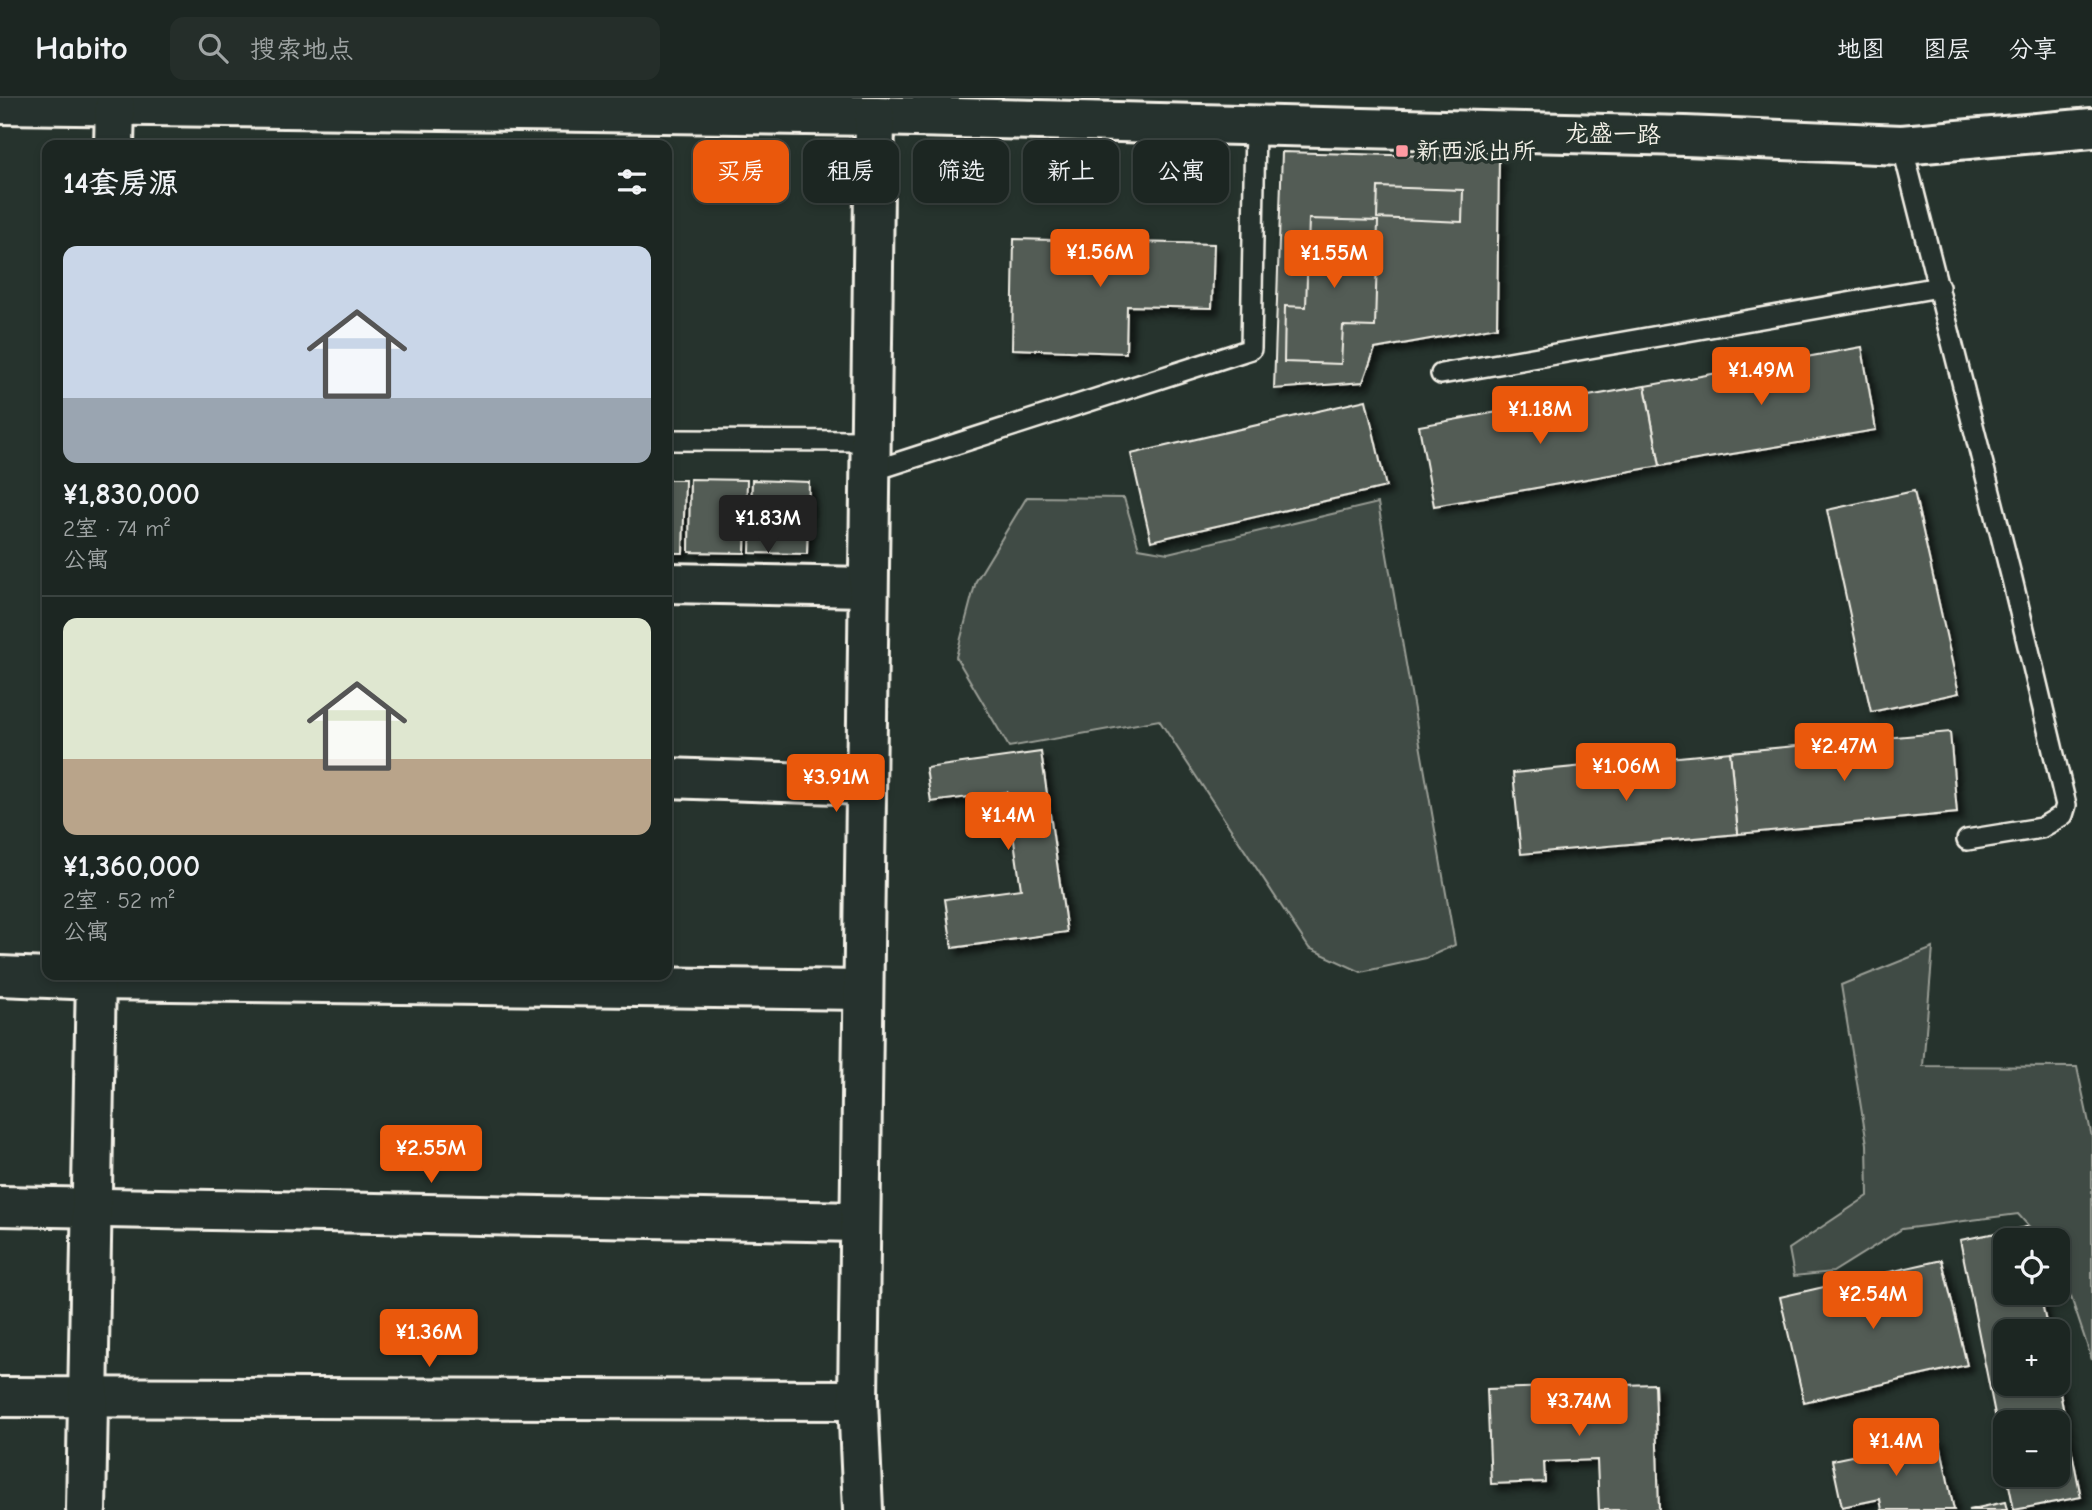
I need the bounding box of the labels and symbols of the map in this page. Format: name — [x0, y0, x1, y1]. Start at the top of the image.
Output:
street label: 龙盛一路 — [1565, 119, 1661, 149]
place label: 新西派出所 — [1416, 137, 1536, 165]
marker: 新西派出所 — [1394, 143, 1410, 159]
pin: ¥1.56M — [1043, 230, 1157, 289]
pin: ¥1.55M — [1277, 230, 1391, 290]
pin: ¥1.49M — [1704, 348, 1818, 407]
pin: ¥1.18M — [1483, 386, 1597, 446]
pin: ¥1.83M — [711, 496, 825, 555]
pin: ¥2.47M — [1787, 724, 1901, 783]
pin: ¥1.06M — [1569, 744, 1683, 803]
pin: ¥3.91M — [779, 754, 893, 814]
pin: ¥1.4M — [959, 792, 1057, 852]
pin: ¥2.55M — [374, 1126, 488, 1185]
pin: ¥2.54M — [1816, 1272, 1930, 1331]
pin: ¥1.36M — [372, 1310, 486, 1369]
pin: ¥3.74M — [1522, 1378, 1636, 1438]
pin: ¥1.4M — [1847, 1418, 1945, 1478]

